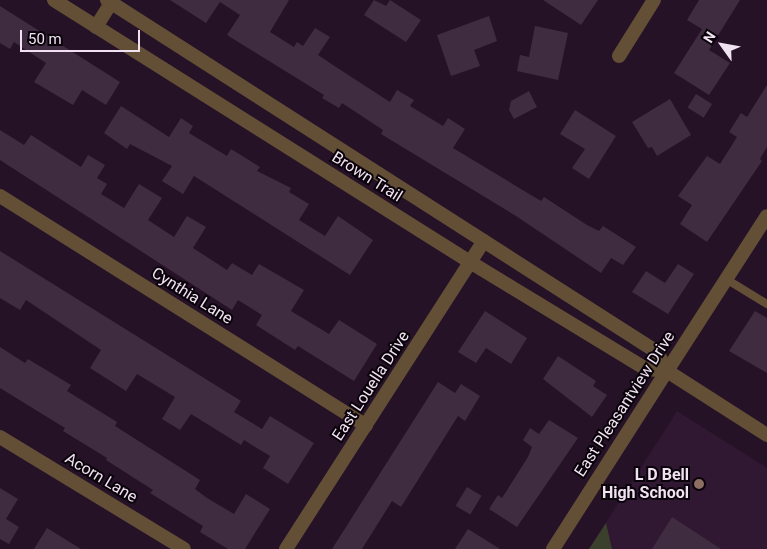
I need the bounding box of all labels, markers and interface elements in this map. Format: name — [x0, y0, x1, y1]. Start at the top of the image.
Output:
scale bar — [22, 20, 142, 52]
north arrow — [697, 20, 747, 70]
text: N — [700, 29, 719, 45]
text: 50 m — [28, 30, 62, 48]
street label: Brown Trail — [328, 148, 406, 206]
street label: Cynthia Lane — [148, 263, 236, 329]
street label: East Louella Drive — [328, 328, 414, 444]
street label: East Pleasantview Drive — [571, 328, 679, 480]
street label: Acorn Lane — [61, 449, 141, 507]
place label: L D Bell High School — [602, 465, 689, 503]
marker: L D Bell High School — [693, 478, 705, 490]

